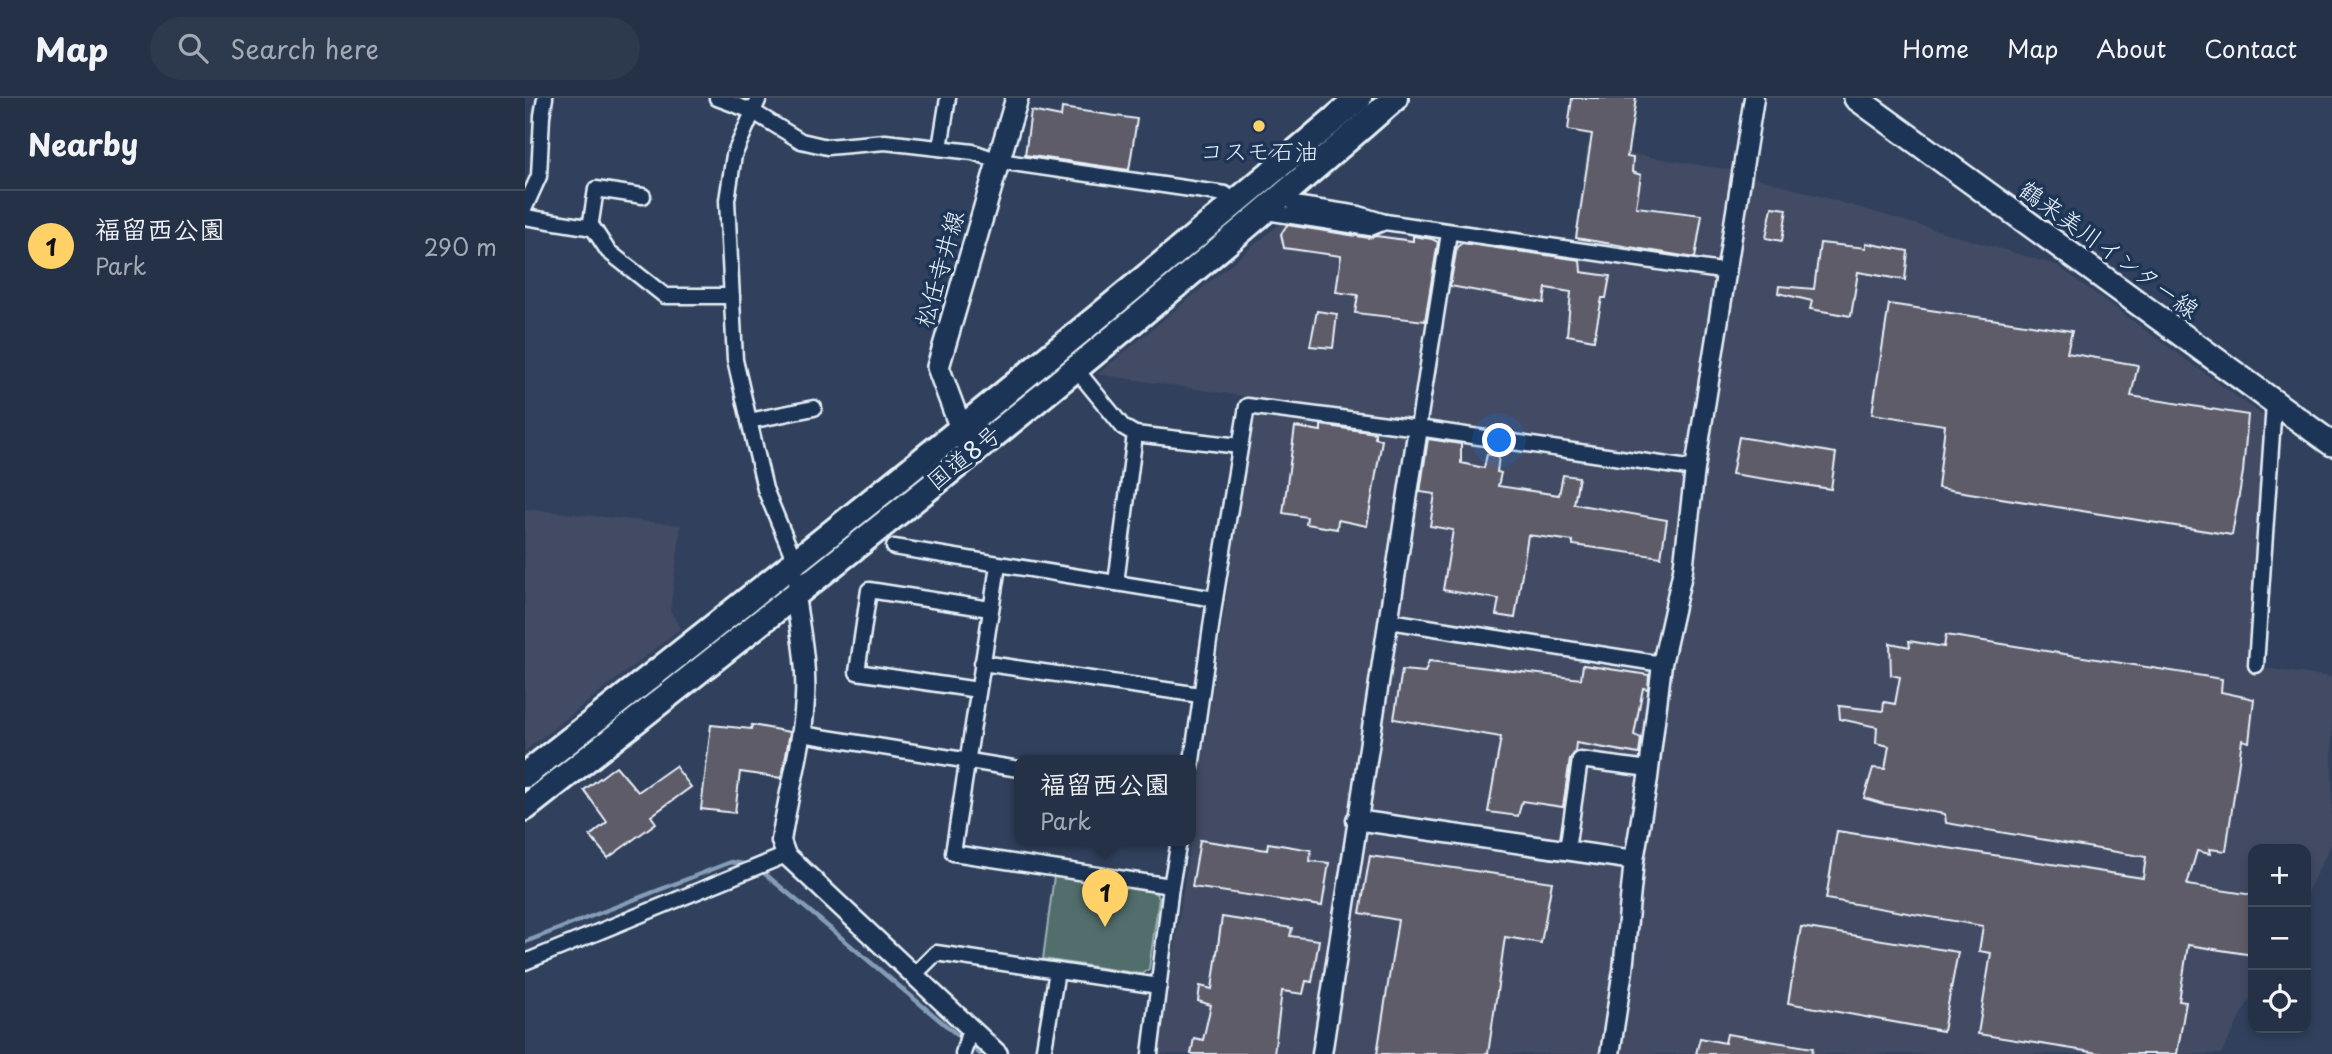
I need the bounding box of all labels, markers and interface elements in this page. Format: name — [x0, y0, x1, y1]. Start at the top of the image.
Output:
search box — [150, 17, 640, 80]
text: Map — [35, 23, 108, 73]
icon: search — [174, 29, 212, 67]
text: Search here — [230, 29, 379, 68]
text: Home — [1902, 30, 1969, 66]
text: Map — [2007, 30, 2058, 66]
text: About — [2096, 30, 2166, 66]
text: Contact — [2204, 30, 2297, 66]
marker: コスモ石油 — [1251, 118, 1267, 134]
text: Nearby — [28, 121, 138, 166]
place label: コスモ石油 — [1199, 132, 1319, 168]
street label: 鶴来美川インター線 — [2013, 171, 2208, 326]
street label: 松任寺井線 — [904, 206, 972, 331]
text: 福留西公園 — [95, 209, 225, 248]
text: 1 — [46, 229, 57, 264]
text: 290 m — [424, 229, 497, 264]
text: Park — [95, 248, 146, 283]
street label: 国道8号 — [918, 415, 1008, 498]
your location — [1482, 423, 1516, 457]
popup — [1014, 755, 1196, 846]
text: 福留西公園 — [1040, 764, 1170, 803]
text: Park — [1040, 803, 1091, 838]
map controls — [2248, 844, 2311, 1033]
button: + — [2248, 844, 2311, 907]
pin: 1 — [1082, 869, 1128, 927]
button: − — [2248, 907, 2311, 970]
button: locate — [2248, 970, 2311, 1033]

